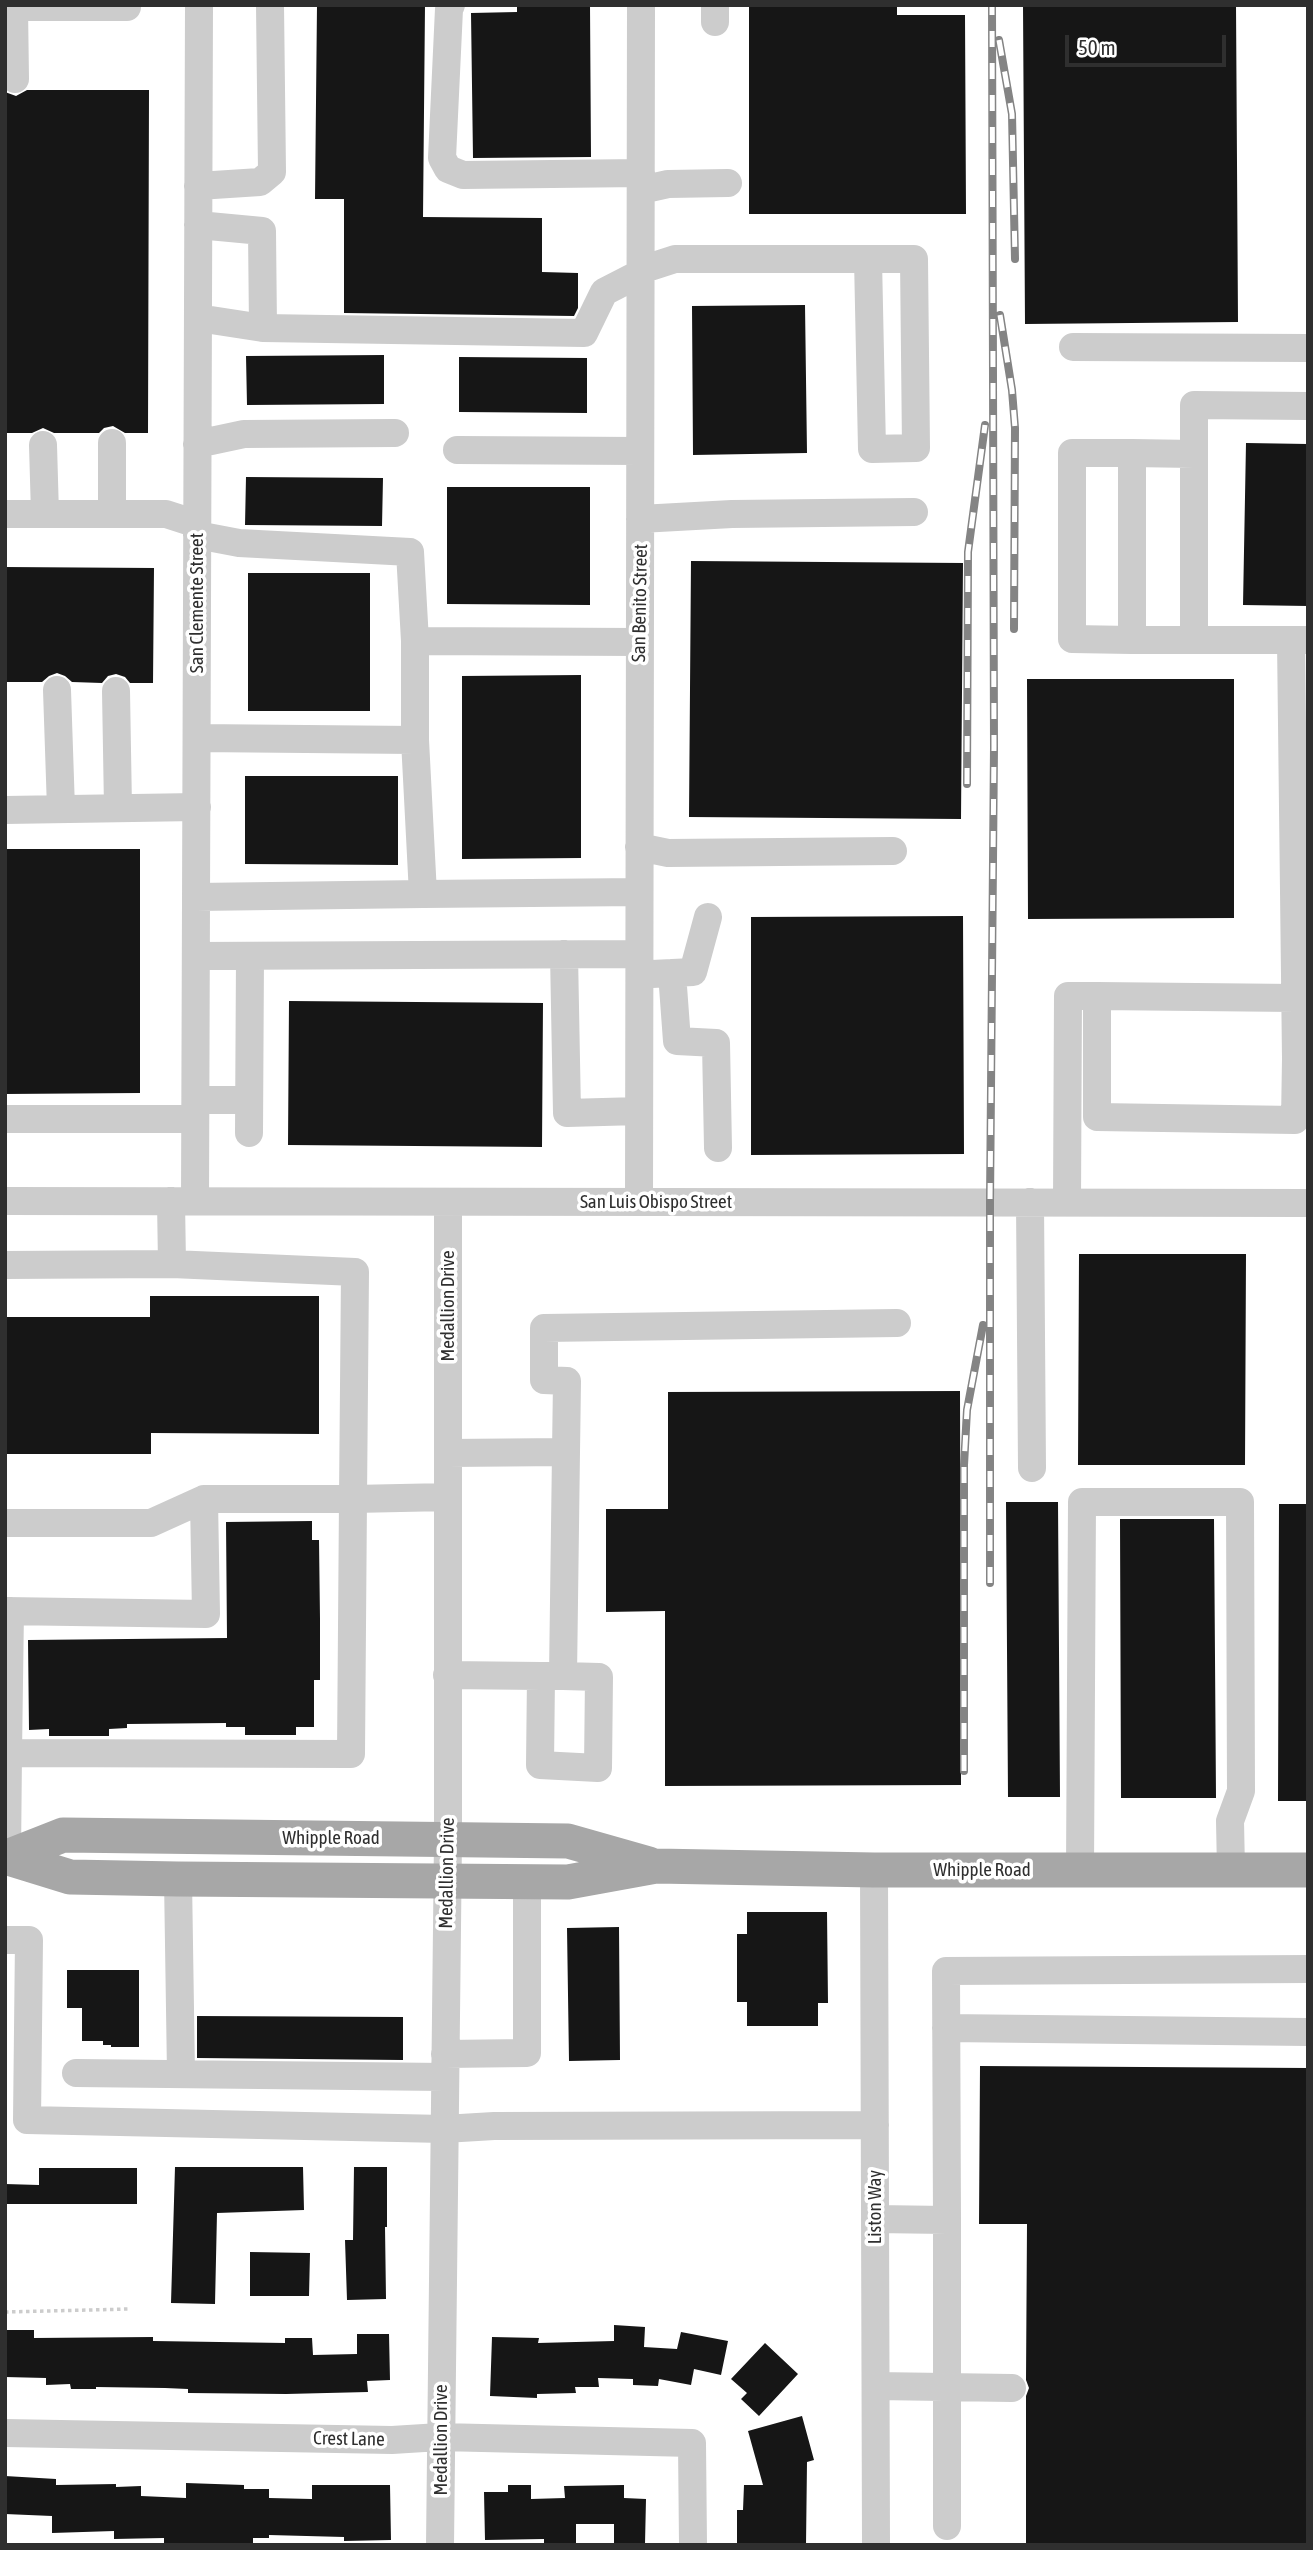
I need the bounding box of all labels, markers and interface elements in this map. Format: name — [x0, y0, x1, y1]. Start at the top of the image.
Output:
scale bar — [1068, 21, 1229, 65]
text: 50 m — [1078, 35, 1116, 59]
street label: San Clemente Street — [186, 533, 208, 673]
street label: San Benito Street — [628, 544, 652, 662]
street label: San Luis Obispo Street — [580, 1191, 732, 1213]
street label: Medallion Drive — [437, 1250, 459, 1362]
street label: Medallion Drive — [435, 1817, 459, 1929]
street label: Whipple Road — [282, 1827, 380, 1849]
street label: Whipple Road — [933, 1859, 1031, 1881]
street label: Liston Way — [864, 2170, 886, 2244]
street label: Medallion Drive — [430, 2384, 452, 2496]
street label: Crest Lane — [313, 2427, 385, 2451]

